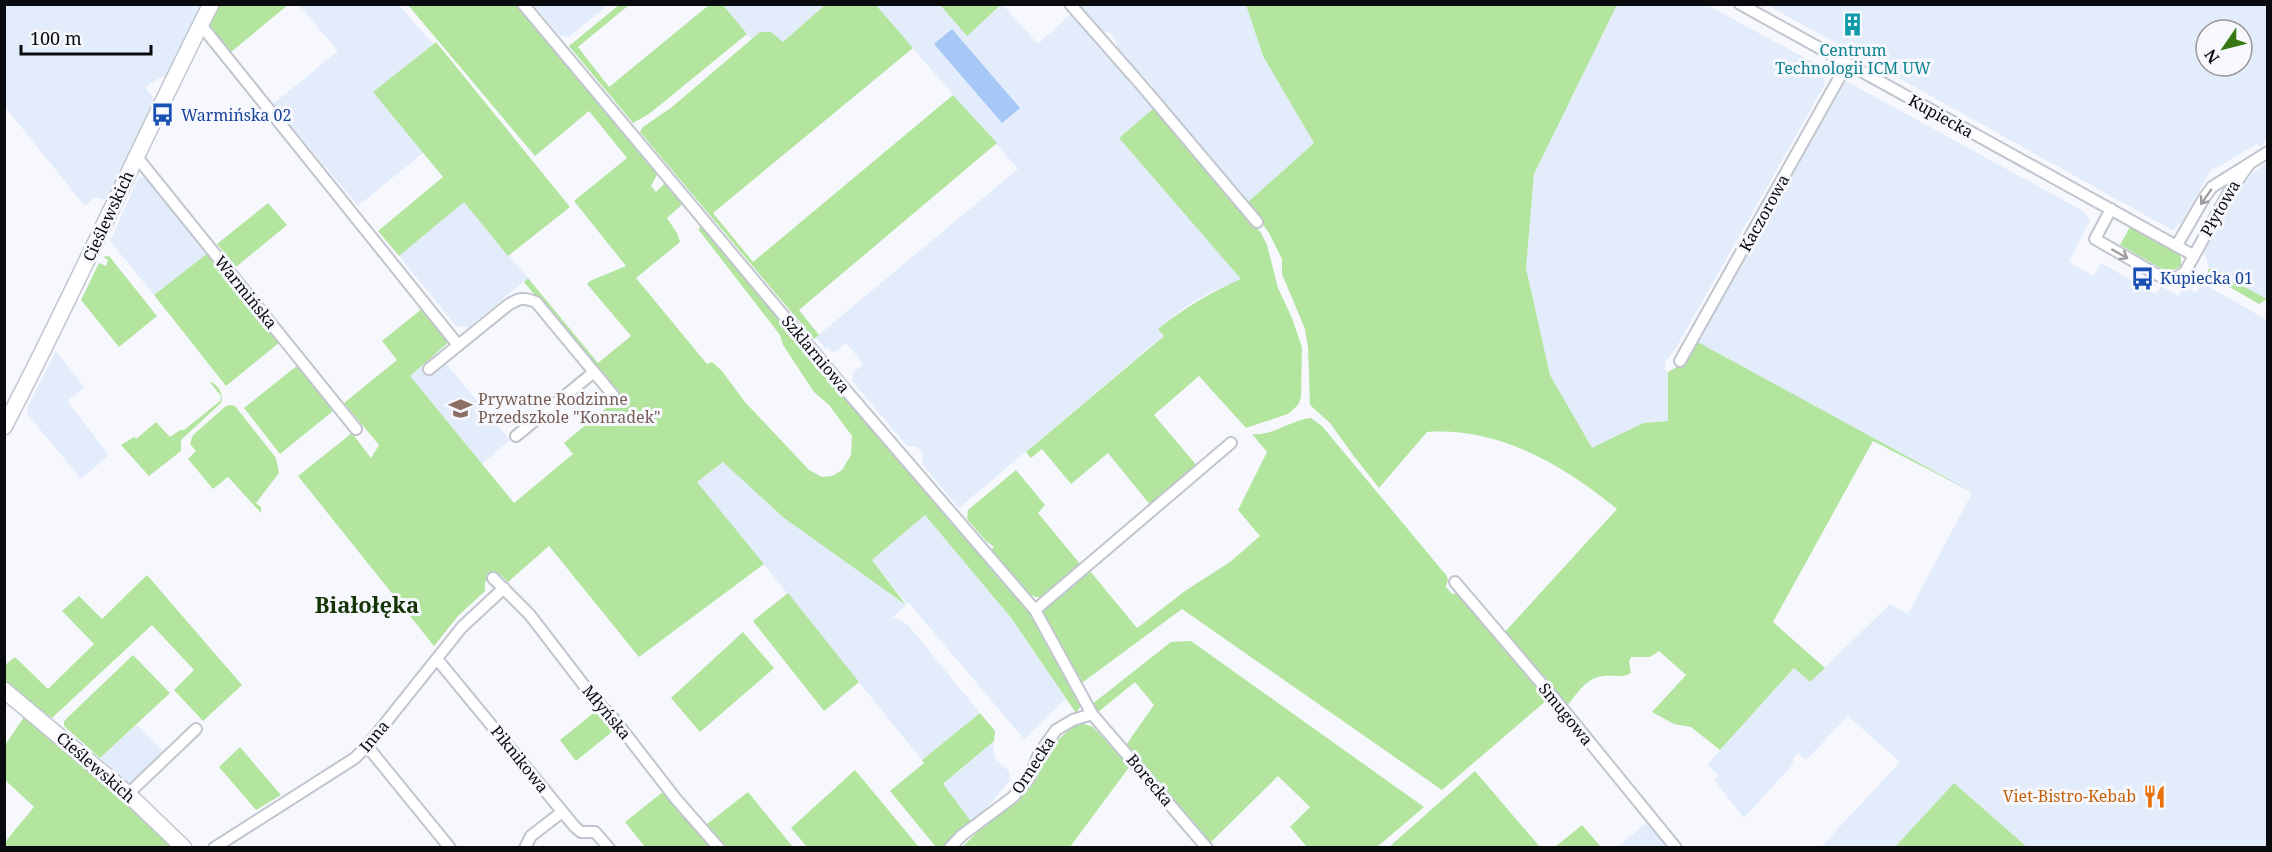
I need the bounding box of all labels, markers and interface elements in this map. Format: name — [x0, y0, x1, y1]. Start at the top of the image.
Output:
building icon: Centrum Technologii ICM UW — [1840, 12, 1866, 38]
scale bar — [21, 18, 152, 56]
north arrow — [2194, 18, 2254, 78]
text: 100 m — [30, 26, 82, 50]
place label: Centrum Technologii ICM UW — [1775, 39, 1931, 79]
text: N — [2199, 45, 2224, 68]
street label: Kupiecka — [1905, 89, 1977, 143]
bus stop icon: Warmińska 02 — [150, 102, 176, 128]
place label: Warmińska 02 — [181, 104, 291, 126]
street label: Cieślewskich — [77, 167, 139, 265]
street label: Kaczorowa — [1734, 170, 1794, 256]
street label: Płytowa — [2195, 176, 2245, 240]
one-way arrow — [2200, 188, 2212, 204]
one-way arrow — [2111, 248, 2128, 260]
street label: Warmińska — [210, 251, 282, 333]
bus stop icon: Kupiecka 01 — [2129, 265, 2155, 291]
place label: Kupiecka 01 — [2160, 267, 2253, 289]
street label: Szklarniowa — [777, 310, 855, 398]
place label: Prywatne Rodzinne Przedszkole "Konradek" — [478, 388, 661, 428]
school or university icon: Prywatne Rodzinne Przedszkole "Konradek" — [447, 395, 473, 421]
district label: Białołęka — [315, 589, 419, 619]
street label: Smugowa — [1534, 678, 1598, 750]
street label: Młyńska — [578, 680, 636, 744]
street label: Inna — [354, 715, 394, 757]
street label: Piknikowa — [486, 721, 554, 797]
street label: Cieślewskich — [52, 727, 140, 807]
street label: Ornecka — [1006, 732, 1060, 798]
street label: Borecka — [1122, 749, 1178, 811]
restaurant icon: Viet-Bistro-Kebab — [2141, 783, 2167, 809]
place label: Viet-Bistro-Kebab — [2003, 785, 2136, 807]

